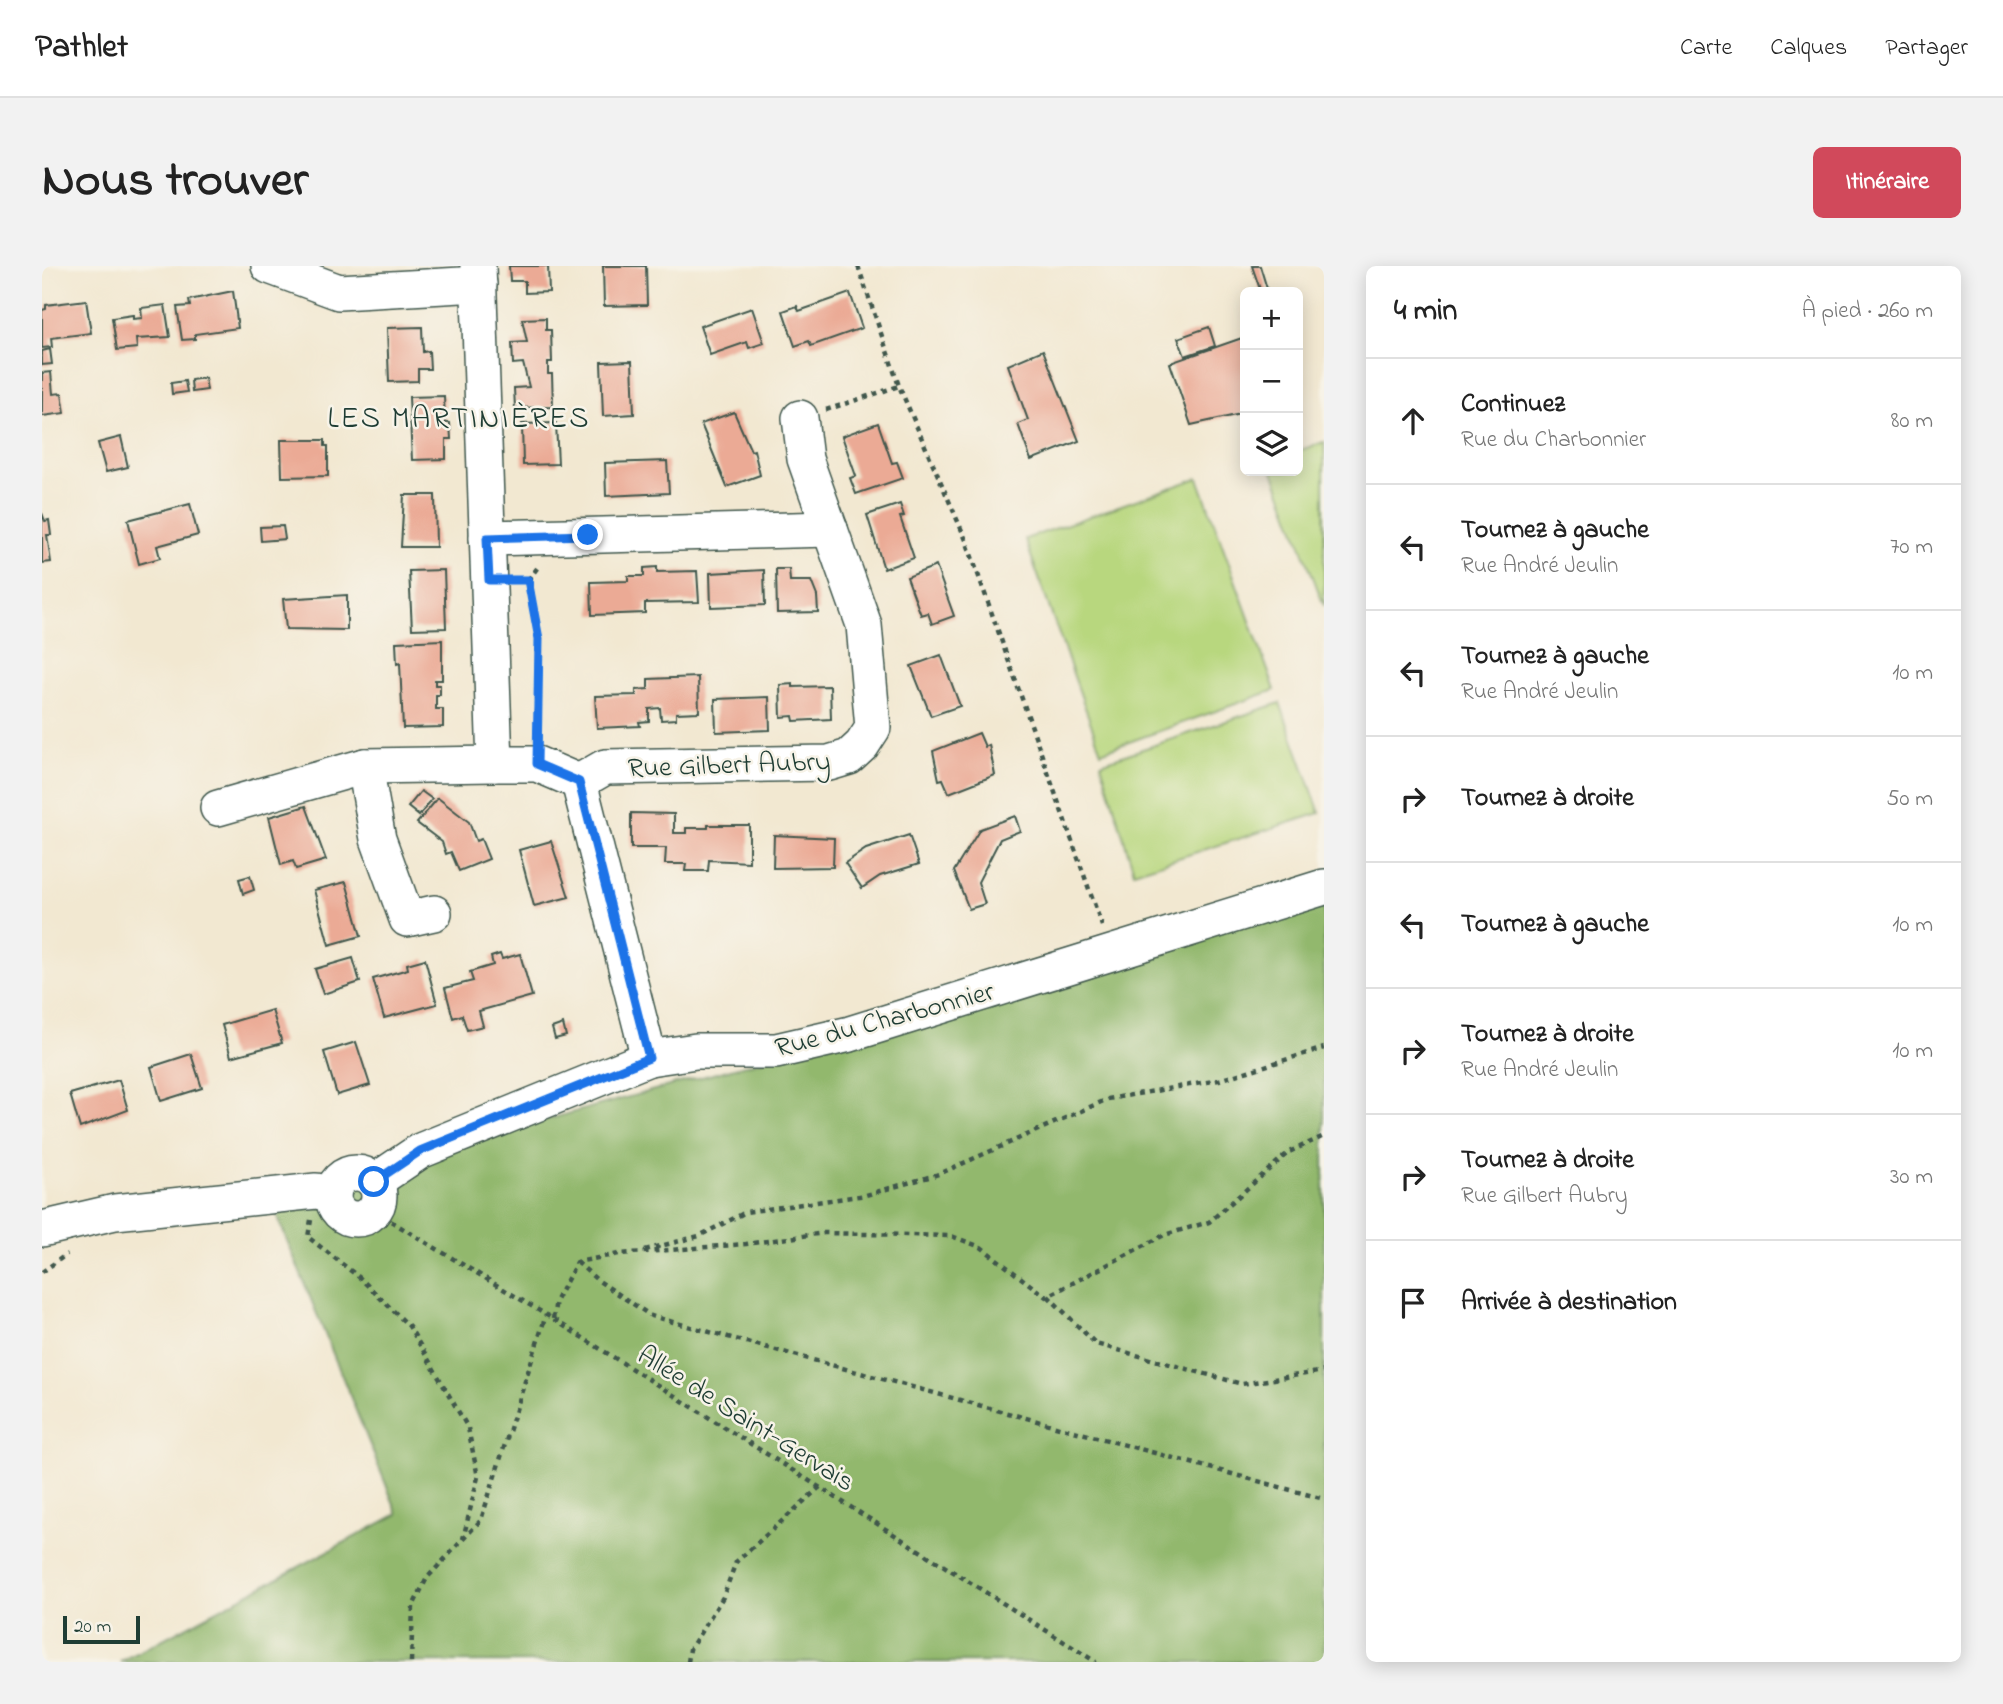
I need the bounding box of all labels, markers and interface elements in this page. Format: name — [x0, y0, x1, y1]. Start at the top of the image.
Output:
text: Pathlet — [35, 24, 128, 72]
text: Carte — [1680, 31, 1732, 66]
text: Calques — [1770, 31, 1847, 66]
text: Partager — [1885, 31, 1968, 66]
text: Nous trouver — [42, 146, 308, 218]
button: Itinéraire — [1813, 147, 1961, 218]
map controls — [1240, 287, 1303, 476]
button: + — [1240, 287, 1303, 350]
text: 4 min — [1394, 290, 1457, 334]
text: À pied · 260 m — [1802, 295, 1933, 328]
button: − — [1240, 350, 1303, 413]
text: Continuez — [1461, 386, 1565, 424]
district label: LES MARTINIÈRES — [327, 398, 591, 442]
icon: ahead — [1394, 402, 1432, 440]
text: 80 m — [1891, 405, 1933, 438]
button: layers — [1240, 413, 1303, 476]
text: Rue du Charbonnier — [1461, 424, 1646, 457]
text: Tournez à gauche — [1461, 512, 1649, 550]
route end — [572, 519, 603, 550]
icon: left — [1394, 528, 1432, 566]
text: 70 m — [1890, 531, 1933, 564]
text: Rue André Jeulin — [1461, 550, 1618, 583]
text: Tournez à gauche — [1461, 638, 1649, 676]
icon: left — [1394, 654, 1432, 692]
text: 10 m — [1892, 657, 1933, 690]
text: Rue André Jeulin — [1461, 676, 1618, 709]
street label: Rue Gilbert Aubry — [627, 742, 831, 791]
icon: right — [1394, 780, 1432, 818]
text: Tournez à droite — [1461, 780, 1634, 818]
text: 50 m — [1886, 783, 1933, 816]
icon: left — [1394, 906, 1432, 944]
text: Tournez à gauche — [1461, 906, 1649, 944]
text: 10 m — [1892, 909, 1933, 942]
street label: Rue du Charbonnier — [771, 972, 999, 1070]
text: Tournez à droite — [1461, 1016, 1634, 1054]
icon: right — [1394, 1032, 1432, 1070]
text: 10 m — [1892, 1035, 1933, 1068]
text: Rue André Jeulin — [1461, 1054, 1618, 1087]
text: Tournez à droite — [1461, 1142, 1634, 1180]
icon: right — [1394, 1158, 1432, 1196]
text: 30 m — [1890, 1161, 1933, 1194]
route start — [358, 1166, 389, 1197]
text: Rue Gilbert Aubry — [1461, 1180, 1628, 1213]
icon: arrive — [1394, 1284, 1432, 1322]
text: Arrivée à destination — [1461, 1284, 1677, 1322]
street label: Allée de Saint-Gervais — [628, 1336, 862, 1504]
scale bar — [63, 1613, 140, 1645]
text: 20 m — [74, 1614, 111, 1641]

